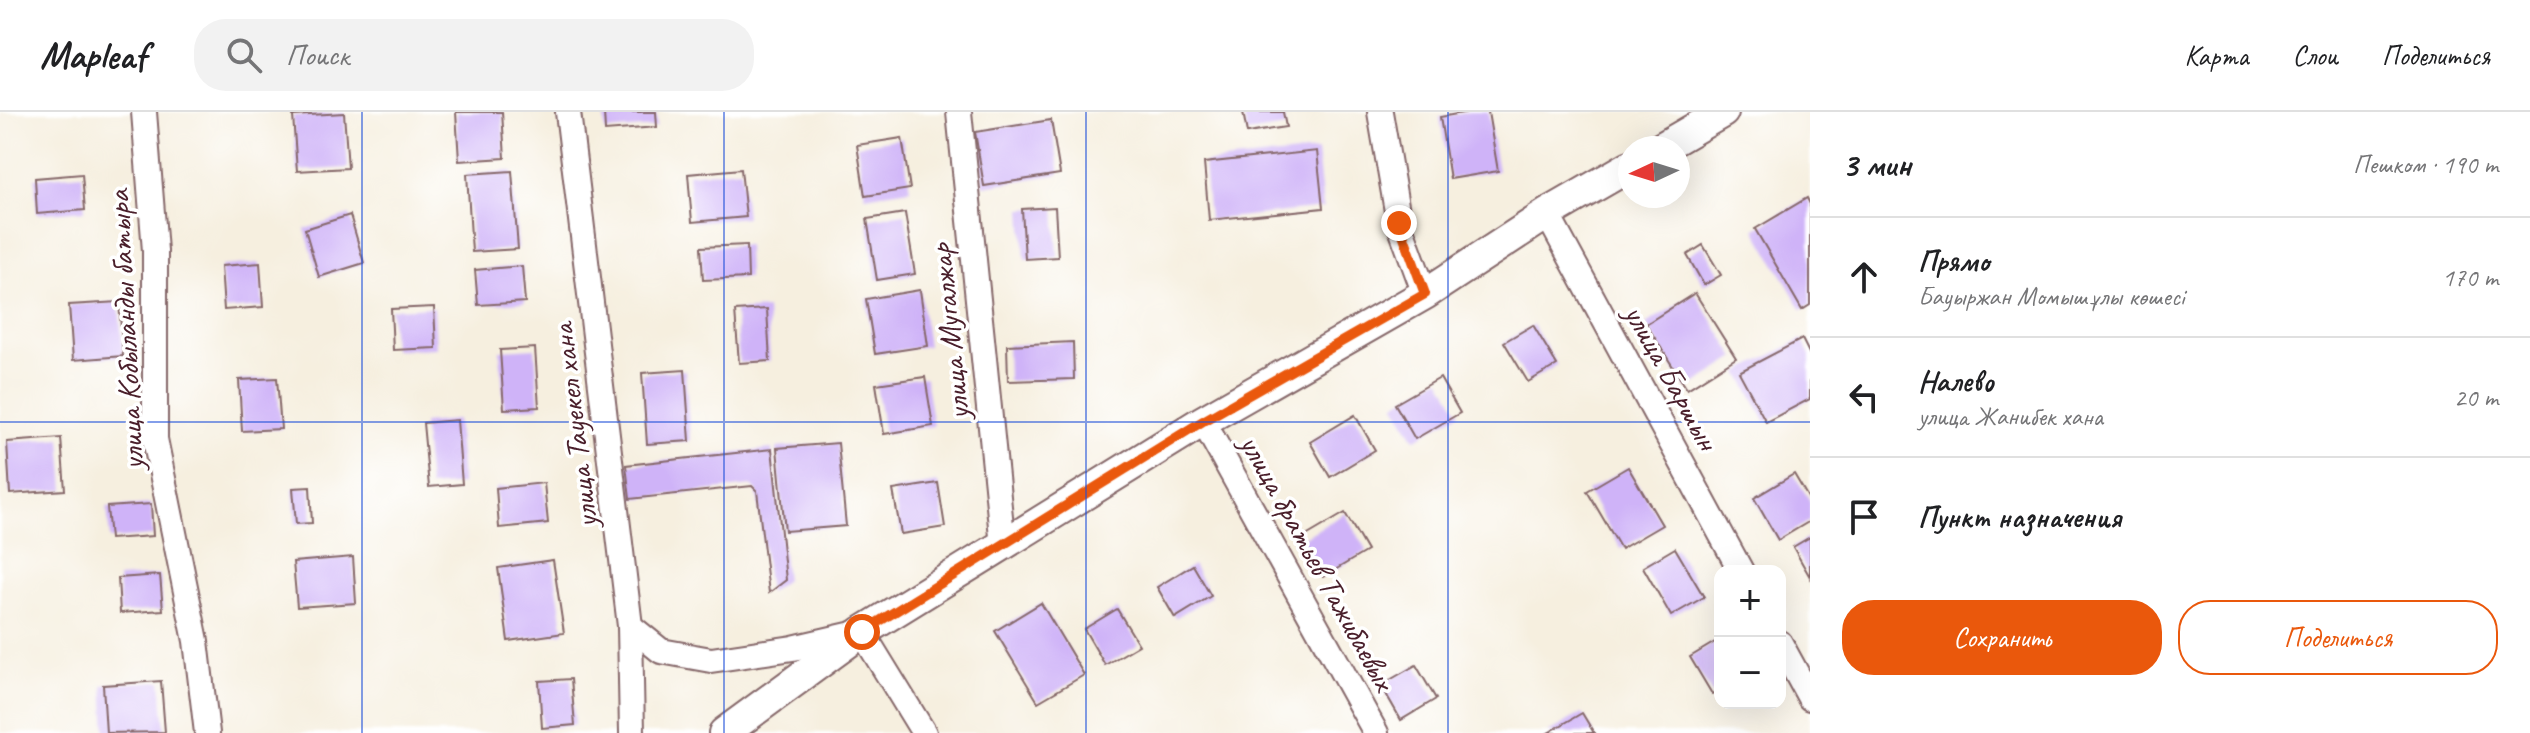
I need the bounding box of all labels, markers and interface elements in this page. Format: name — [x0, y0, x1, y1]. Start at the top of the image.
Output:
search box — [194, 19, 754, 91]
text: Mapleaf — [40, 32, 146, 79]
icon: search — [222, 33, 266, 77]
text: Поиск — [286, 36, 349, 74]
text: Карта — [2185, 38, 2249, 73]
text: Слои — [2293, 38, 2338, 73]
text: Поделиться — [2382, 38, 2490, 73]
north arrow — [1618, 136, 1690, 208]
text: 3 мин — [1842, 143, 1911, 186]
text: Пешком · 190 m — [2353, 148, 2498, 181]
street label: улица Кобыланды батыра — [98, 187, 153, 473]
route end — [1381, 205, 1417, 241]
street label: улица Мугалжар — [920, 240, 979, 424]
text: Прямо — [1918, 242, 1989, 280]
icon: ahead — [1842, 255, 1886, 299]
text: 170 m — [2442, 261, 2498, 294]
text: Бауыржан Момышұлы көшесі — [1918, 280, 2185, 313]
street label: улица Баршын — [1614, 295, 1729, 459]
street label: улица Тауекел хана — [541, 318, 608, 533]
text: Налево — [1918, 362, 1994, 400]
icon: left — [1842, 375, 1886, 419]
text: 20 m — [2454, 381, 2498, 414]
text: улица Жанибек хана — [1918, 400, 2103, 433]
street label: улица братьев Тажибаевых — [1229, 425, 1406, 700]
icon: arrive — [1842, 495, 1886, 539]
text: Пункт назначения — [1918, 498, 2121, 536]
map controls — [1714, 565, 1786, 709]
button: + — [1714, 565, 1786, 637]
button: Сохранить — [1842, 600, 2162, 675]
button: Поделиться — [2178, 600, 2498, 675]
route start — [844, 614, 880, 650]
button: − — [1714, 637, 1786, 709]

